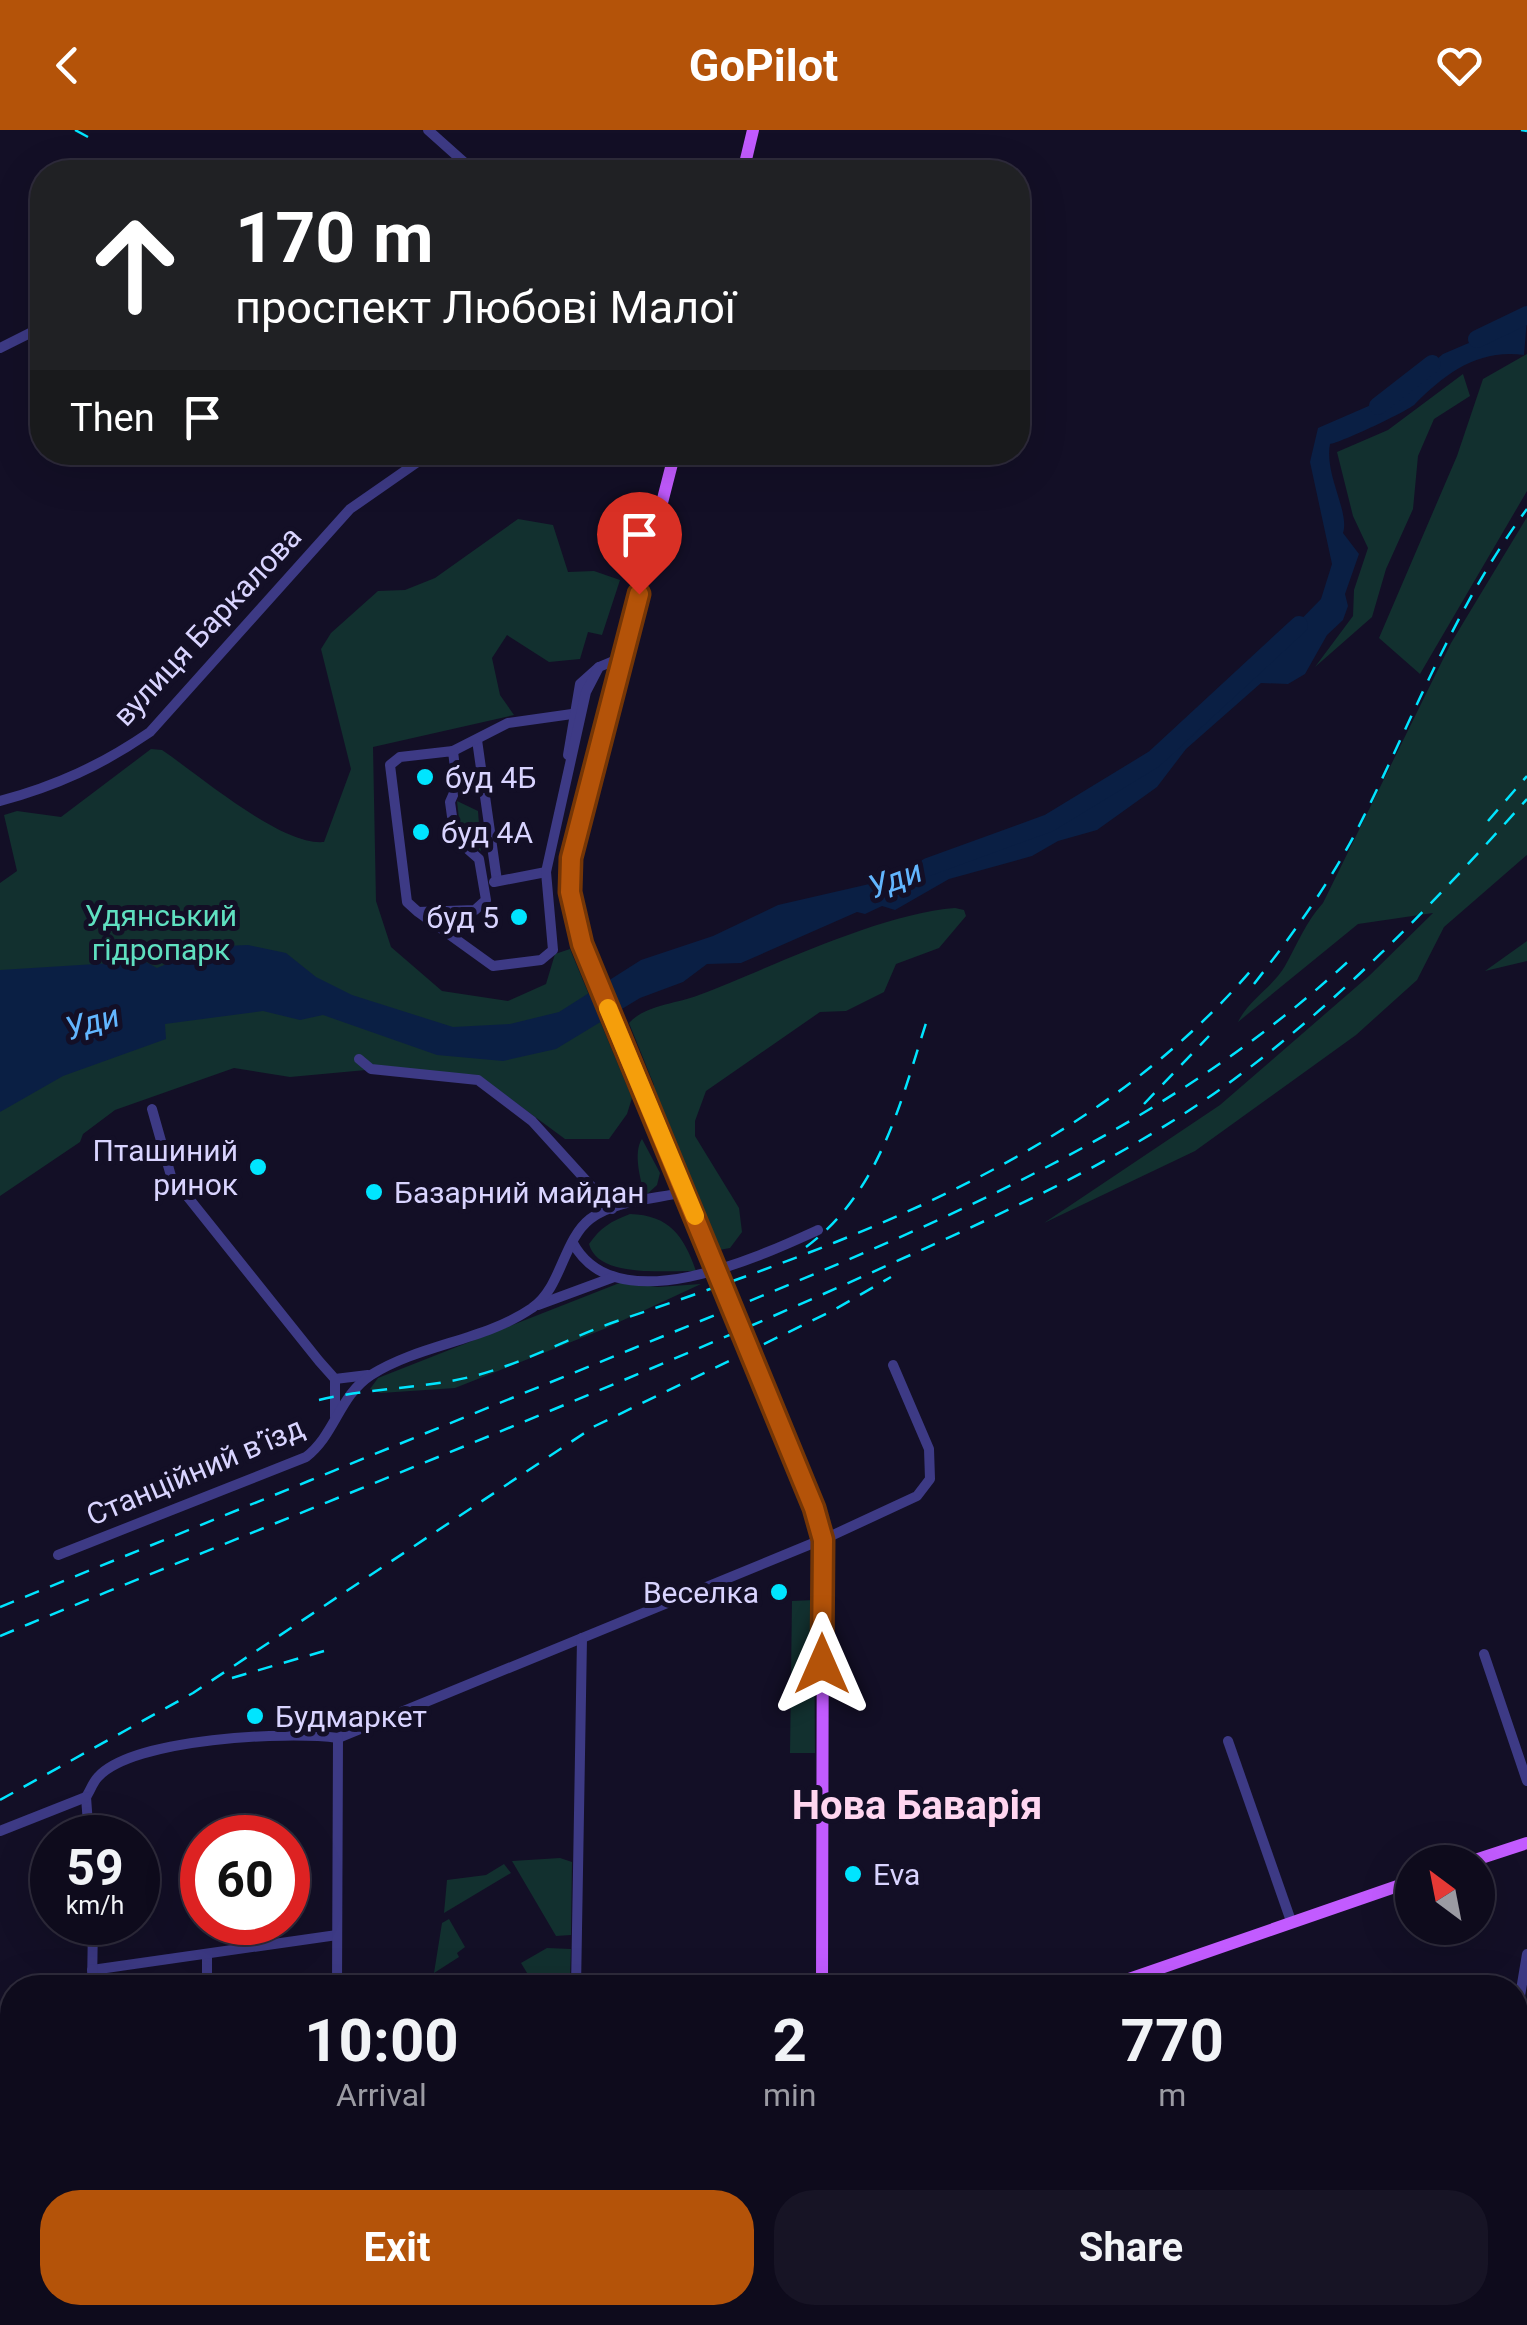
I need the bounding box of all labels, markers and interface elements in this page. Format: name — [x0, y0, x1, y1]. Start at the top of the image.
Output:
icon: back — [40, 38, 95, 93]
icon: heart — [1432, 38, 1487, 93]
text: GoPilot — [689, 39, 838, 92]
text: 170 m — [235, 197, 434, 279]
icon: ahead — [70, 200, 200, 330]
text: проспект Любові Малої — [235, 281, 736, 334]
icon: arrive — [175, 390, 230, 445]
text: Then — [70, 396, 155, 440]
pin — [597, 492, 682, 595]
icon: arrive — [612, 507, 667, 562]
street label: вулиця Баркалова — [106, 519, 308, 733]
place label: буд 4Б — [445, 760, 536, 795]
marker: буд 4Б — [414, 766, 436, 788]
place label: буд 4А — [441, 815, 533, 850]
marker: буд 4А — [410, 821, 432, 843]
water label: Уди — [863, 852, 927, 906]
park label: Удянський гідропарк — [85, 898, 237, 967]
place label: буд 5 — [427, 900, 499, 935]
marker: буд 5 — [508, 906, 530, 928]
water label: Уди — [60, 996, 124, 1048]
place label: Пташиний ринок — [93, 1133, 238, 1202]
marker: Пташиний ринок — [247, 1156, 269, 1178]
place label: Базарний майдан — [394, 1175, 645, 1210]
marker: Базарний майдан — [363, 1181, 385, 1203]
street label: Станційний в’їзд — [81, 1409, 309, 1533]
place label: Веселка — [643, 1575, 759, 1610]
marker: Веселка — [768, 1581, 790, 1603]
position arrow — [770, 1612, 874, 1716]
place label: Будмаркет — [275, 1699, 427, 1734]
marker: Будмаркет — [244, 1705, 266, 1727]
district label: Нова Баварія — [792, 1782, 1042, 1829]
speed limit sign: 60 — [180, 1815, 310, 1945]
text: 59 — [66, 1839, 124, 1897]
north arrow — [1395, 1845, 1495, 1945]
map controls — [1395, 1845, 1495, 1945]
place label: Eva — [873, 1857, 920, 1892]
marker: Eva — [842, 1863, 864, 1885]
text: km/h — [66, 1891, 124, 1920]
text: 10:00 — [304, 2005, 459, 2076]
text: 2 — [772, 2005, 807, 2076]
text: 770 — [1121, 2005, 1224, 2076]
text: Arrival — [336, 2076, 427, 2114]
text: min — [763, 2076, 816, 2114]
text: m — [1158, 2076, 1186, 2114]
button: Exit — [40, 2190, 754, 2305]
button: Share — [774, 2190, 1488, 2305]

